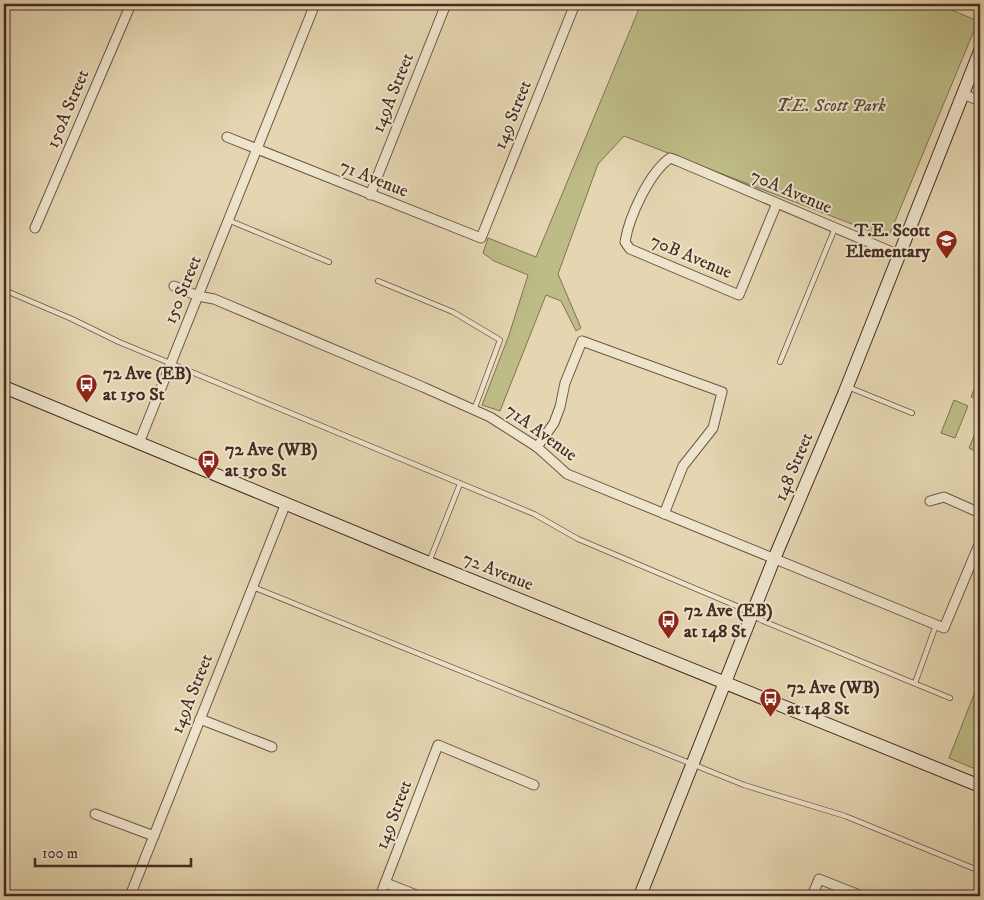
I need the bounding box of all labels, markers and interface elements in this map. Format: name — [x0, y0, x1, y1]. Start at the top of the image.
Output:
street label: 149A Street — [367, 50, 419, 136]
street label: 150A Street — [42, 66, 94, 152]
street label: 149 Street — [489, 77, 537, 153]
park label: T.E. Scott Park — [776, 95, 886, 117]
street label: 71 Avenue — [337, 155, 411, 203]
street label: 70A Avenue — [747, 165, 835, 219]
place label: T.E. Scott Elementary — [846, 220, 930, 263]
school or university icon: T.E. Scott Elementary — [934, 229, 958, 260]
street label: 70B Avenue — [647, 230, 735, 284]
street label: 150 Street — [159, 252, 207, 327]
place label: 72 Ave (EB) at 150 St — [103, 363, 192, 406]
bus stop icon: 72 Ave (EB) at 150 St — [75, 372, 99, 403]
street label: 71A Avenue — [501, 400, 581, 466]
street label: 148 Street — [770, 429, 818, 505]
place label: 72 Ave (WB) at 150 St — [225, 439, 318, 482]
bus stop icon: 72 Ave (WB) at 150 St — [197, 448, 221, 479]
street label: 72 Avenue — [460, 548, 536, 596]
place label: 72 Ave (EB) at 148 St — [684, 600, 773, 643]
bus stop icon: 72 Ave (EB) at 148 St — [656, 609, 680, 640]
street label: 149A Street — [166, 651, 218, 737]
place label: 72 Ave (WB) at 148 St — [787, 677, 880, 720]
bus stop icon: 72 Ave (WB) at 148 St — [759, 686, 783, 717]
street label: 149 Street — [371, 777, 417, 853]
scale bar — [35, 835, 191, 867]
text: 100 m — [42, 844, 78, 863]

